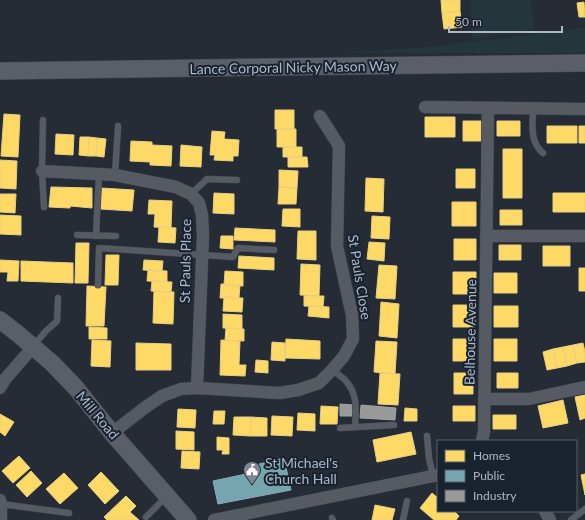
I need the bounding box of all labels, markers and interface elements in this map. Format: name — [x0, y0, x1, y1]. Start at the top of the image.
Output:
scale bar — [449, 8, 562, 34]
text: 50 m — [455, 14, 482, 29]
street label: Lance Corporal Nicky Mason Way — [189, 57, 398, 77]
street label: St Pauls Place — [176, 219, 194, 303]
street label: St Pauls Close — [345, 233, 375, 321]
street label: Belhouse Avenue — [461, 279, 479, 385]
street label: Mill Road — [73, 388, 123, 442]
legend — [437, 440, 577, 512]
text: Homes — [473, 448, 510, 463]
place label: St Michael's Church Hall — [265, 454, 338, 487]
public building icon: St Michael's Church Hall — [242, 460, 262, 485]
text: Public — [473, 468, 505, 483]
text: Industry — [473, 488, 517, 503]

